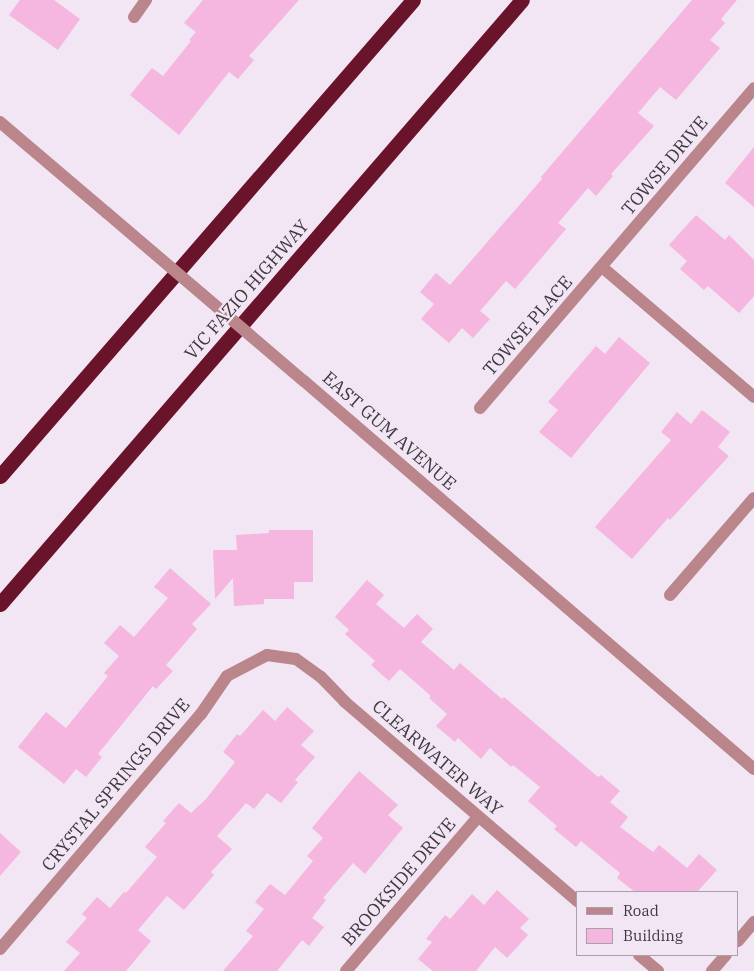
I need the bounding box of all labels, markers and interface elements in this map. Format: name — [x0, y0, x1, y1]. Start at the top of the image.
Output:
street label: TOWSE DRIVE — [617, 112, 713, 220]
street label: VIC FAZIO HIGHWAY — [180, 216, 314, 364]
street label: TOWSE PLACE — [479, 272, 577, 380]
street label: EAST GUM AVENUE — [318, 367, 460, 495]
street label: CRYSTAL SPRINGS DRIVE — [37, 694, 195, 876]
street label: CLEARWATER WAY — [368, 696, 506, 820]
street label: BROOKSIDE DRIVE — [338, 814, 460, 950]
legend — [576, 891, 739, 956]
text: Road — [623, 901, 659, 920]
text: Building — [623, 926, 683, 945]

